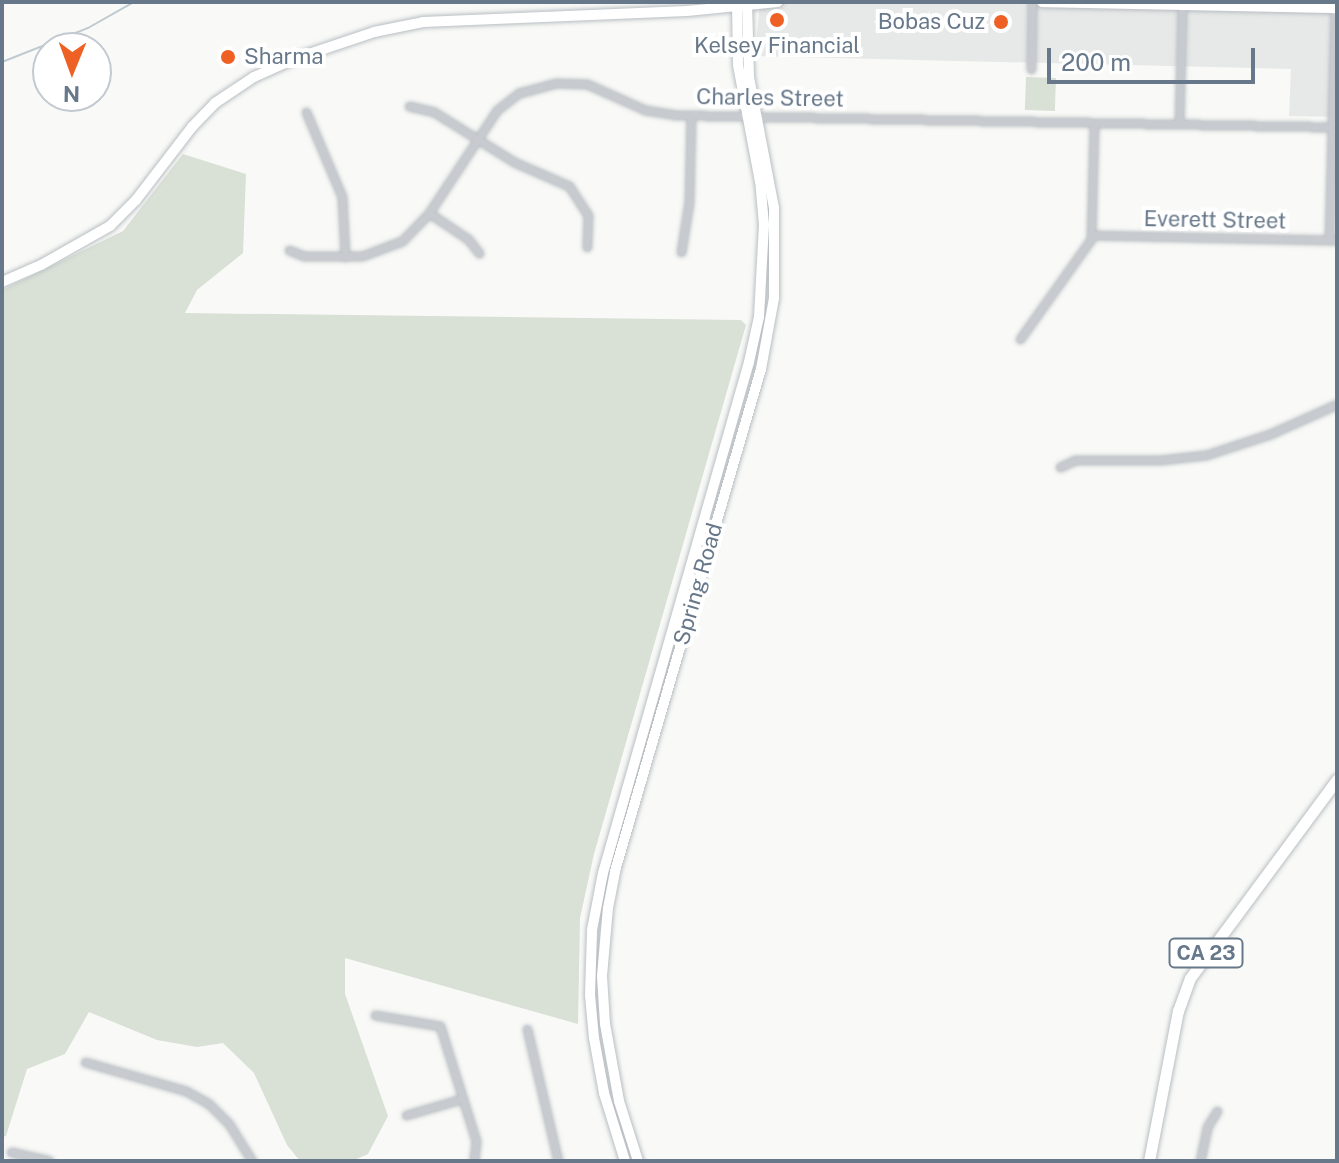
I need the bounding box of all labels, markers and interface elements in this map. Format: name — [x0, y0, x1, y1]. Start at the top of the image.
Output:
place label: Bobas Cuz — [878, 9, 985, 35]
marker: Kelsey Financial — [768, 11, 786, 29]
marker: Bobas Cuz — [992, 13, 1010, 31]
north arrow — [32, 32, 112, 112]
scale bar — [1051, 32, 1259, 82]
place label: Kelsey Financial — [694, 33, 860, 59]
place label: Sharma — [244, 44, 323, 70]
marker: Sharma — [219, 48, 237, 66]
text: 200 m — [1061, 48, 1131, 76]
text: N — [63, 81, 80, 107]
street label: Charles Street — [696, 84, 844, 112]
street label: Everett Street — [1143, 206, 1287, 234]
street label: Spring Road — [668, 520, 728, 648]
road number: CA 23 — [1168, 937, 1244, 969]

